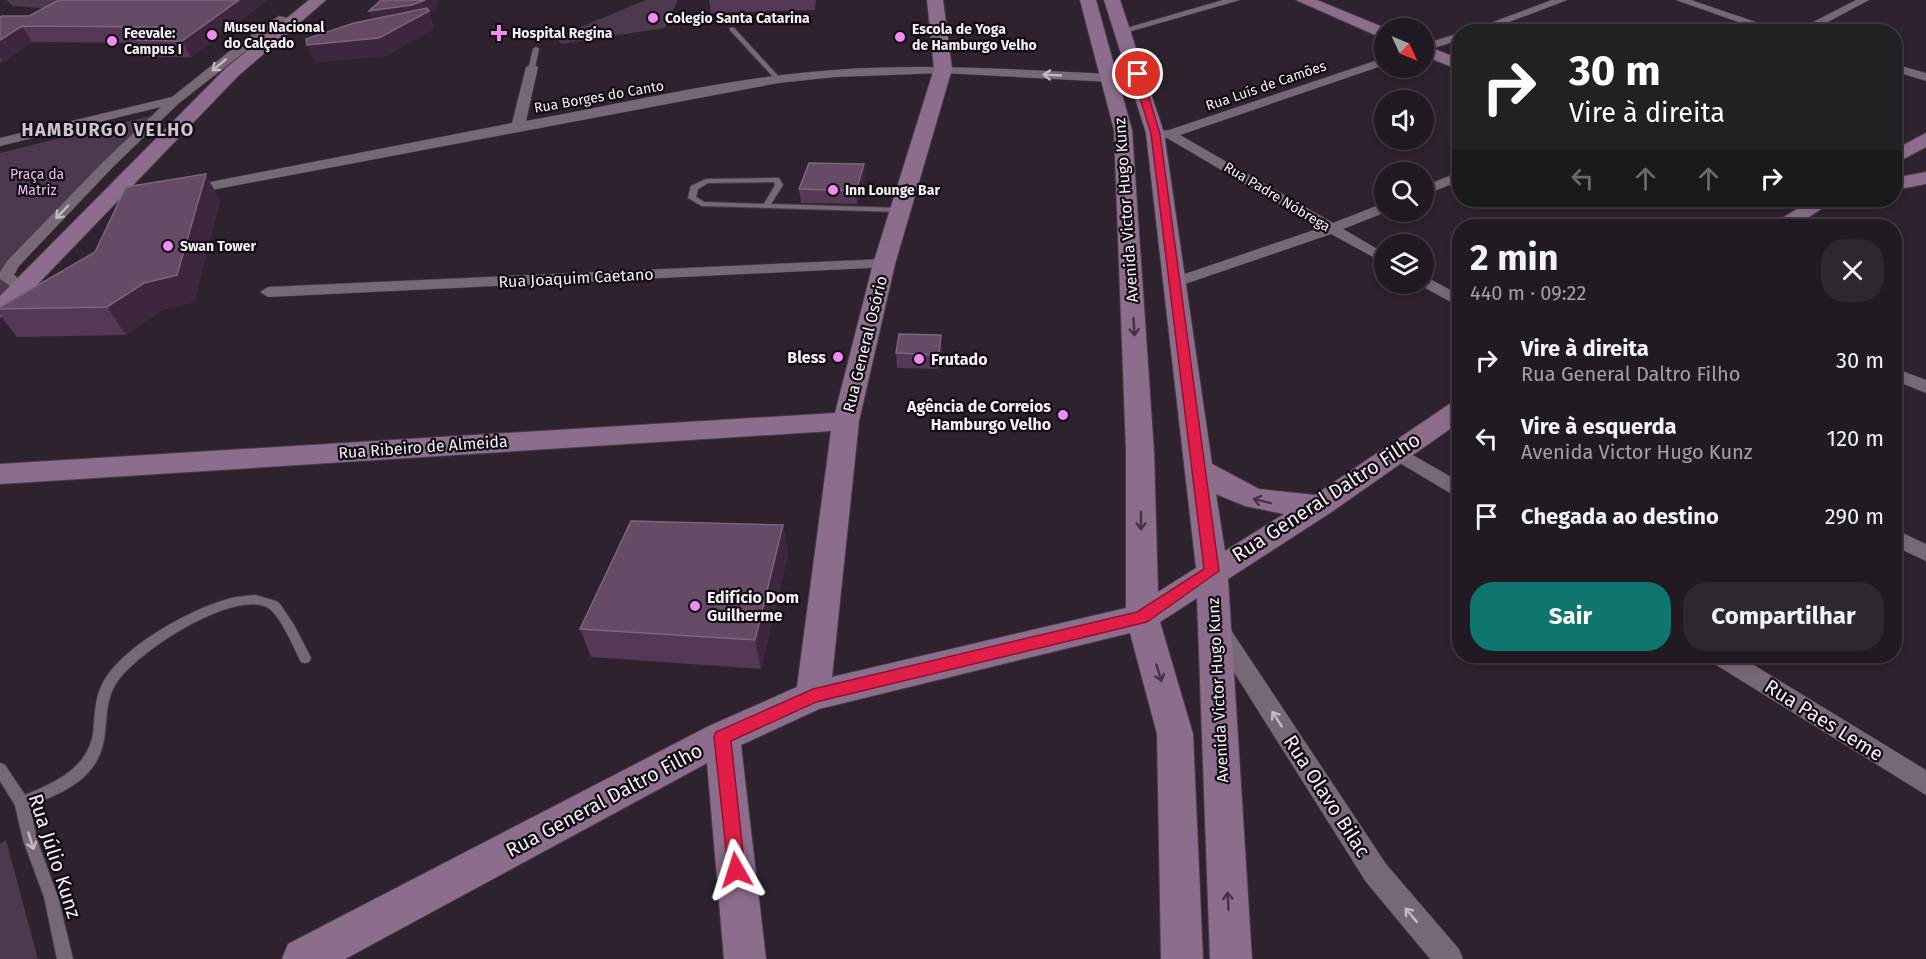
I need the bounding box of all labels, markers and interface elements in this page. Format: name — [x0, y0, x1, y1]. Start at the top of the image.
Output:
place label: Colegio Santa Catarina — [665, 10, 810, 27]
marker: Colegio Santa Catarina — [646, 11, 660, 25]
north arrow — [1374, 18, 1434, 78]
map controls — [1374, 18, 1434, 294]
place label: Museu Nacional do Calçado — [224, 19, 325, 53]
place label: Escola de Yoga de Hamburgo Velho — [912, 21, 1037, 54]
marker: Hospital Regina — [490, 24, 508, 42]
place label: Feevale: Campus I — [124, 25, 182, 58]
place label: Hospital Regina — [512, 25, 613, 42]
marker: Museu Nacional do Calçado — [205, 28, 219, 42]
marker: Escola de Yoga de Hamburgo Velho — [893, 30, 907, 44]
marker: Feevale: Campus I — [105, 34, 119, 48]
text: 30 m — [1569, 46, 1661, 96]
pin — [1112, 48, 1163, 99]
icon: right — [1470, 48, 1548, 126]
icon: arrive — [1121, 57, 1154, 90]
street label: Rua Luís de Camões — [1203, 57, 1329, 115]
one-way arrow — [211, 58, 227, 71]
one-way arrow — [1043, 69, 1063, 80]
street label: Rua Borges do Canto — [533, 77, 665, 117]
button: sound — [1374, 90, 1434, 150]
text: Vire à direita — [1569, 97, 1725, 129]
street label: Avenida Victor Hugo Kunz — [1110, 117, 1142, 303]
district label: HAMBURGO VELHO — [21, 119, 195, 141]
street label: Rua Padre Nóbrega — [1221, 159, 1333, 235]
button: search — [1374, 162, 1434, 222]
icon: left — [1566, 162, 1599, 195]
icon: ahead — [1629, 162, 1662, 195]
icon: ahead — [1692, 162, 1725, 195]
icon: right — [1755, 162, 1788, 195]
park label: Praça da Matriz — [10, 166, 64, 199]
place label: Inn Lounge Bar — [845, 182, 940, 199]
marker: Inn Lounge Bar — [826, 183, 840, 197]
one-way arrow — [55, 204, 69, 219]
button: layers — [1374, 234, 1434, 294]
text: 2 min — [1470, 236, 1559, 280]
place label: Swan Tower — [180, 238, 257, 255]
marker: Swan Tower — [161, 239, 175, 253]
button: close — [1821, 239, 1884, 302]
street label: Rua Joaquim Caetano — [498, 264, 654, 292]
street label: Rua General Osório — [839, 274, 891, 414]
text: 440 m · 09:22 — [1470, 281, 1586, 305]
one-way arrow — [1129, 316, 1140, 336]
text: Vire à direita — [1521, 335, 1649, 362]
icon: right — [1470, 344, 1503, 377]
text: 30 m — [1836, 347, 1884, 374]
place label: Bless — [787, 348, 826, 367]
marker: Bless — [831, 350, 845, 364]
place label: Frutado — [931, 350, 988, 369]
marker: Frutado — [912, 352, 926, 366]
text: Rua General Daltro Filho — [1521, 362, 1740, 386]
place label: Agência de Correios Hamburgo Velho — [906, 397, 1051, 434]
marker: Agência de Correios Hamburgo Velho — [1056, 408, 1070, 422]
text: Vire à esquerda — [1521, 413, 1677, 440]
icon: left — [1470, 422, 1503, 455]
text: 120 m — [1827, 425, 1884, 452]
street label: Rua General Daltro Filho — [1227, 427, 1425, 567]
street label: Rua Ribeiro de Almeida — [338, 432, 508, 462]
text: Avenida Victor Hugo Kunz — [1521, 440, 1753, 464]
one-way arrow — [1253, 495, 1272, 506]
icon: arrive — [1470, 500, 1503, 533]
text: Chegada ao destino — [1521, 503, 1719, 530]
text: 290 m — [1825, 503, 1884, 530]
one-way arrow — [1135, 511, 1147, 531]
button: Sair — [1470, 582, 1671, 651]
button: Compartilhar — [1683, 582, 1884, 651]
place label: Edifício Dom Guilherme — [707, 588, 799, 625]
street label: Avenida Victor Hugo Kunz — [1204, 597, 1232, 783]
marker: Edifício Dom Guilherme — [688, 599, 702, 613]
one-way arrow — [1154, 663, 1165, 682]
street label: Rua Paes Leme — [1760, 674, 1888, 766]
one-way arrow — [1271, 712, 1283, 728]
street label: Rua Olavo Bilac — [1279, 730, 1375, 862]
street label: Rua General Daltro Filho — [501, 738, 707, 862]
street label: Rua Júlio Kunz — [24, 791, 87, 922]
one-way arrow — [26, 831, 37, 850]
position arrow — [704, 838, 768, 902]
one-way arrow — [1223, 891, 1234, 911]
one-way arrow — [1405, 907, 1418, 923]

